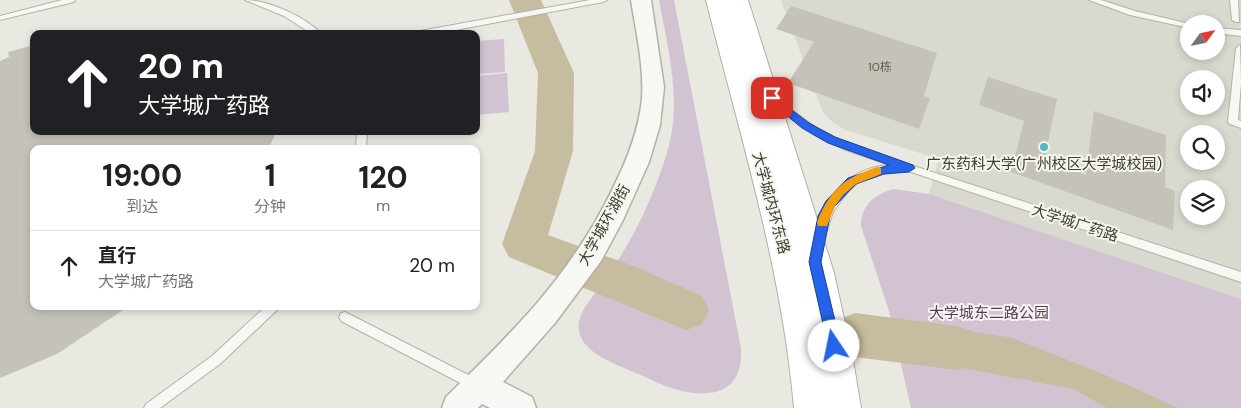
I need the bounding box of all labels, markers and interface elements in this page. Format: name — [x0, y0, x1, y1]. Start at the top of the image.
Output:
north arrow — [1180, 15, 1225, 60]
map controls — [1180, 15, 1225, 225]
text: 20 m — [138, 43, 224, 89]
icon: ahead — [55, 50, 120, 115]
house number: 10栋 — [868, 59, 892, 75]
button: sound — [1180, 70, 1225, 115]
pin — [751, 77, 793, 119]
icon: arrive — [758, 84, 786, 112]
text: 大学城广药路 — [138, 91, 270, 120]
button: search — [1180, 125, 1225, 170]
marker: 广东药科大学(广州校区大学城校园) — [1038, 141, 1050, 153]
street label: 大学城内环东路 — [748, 150, 794, 256]
place label: 广东药科大学(广州校区大学城校园) — [926, 154, 1162, 174]
text: 19:00 — [102, 156, 182, 195]
text: 1 — [265, 156, 276, 195]
text: 120 — [359, 158, 408, 197]
button: layers — [1180, 180, 1225, 225]
street label: 大学城环湖街 — [573, 181, 635, 269]
text: m — [376, 195, 390, 216]
text: 到达 — [126, 196, 158, 217]
text: 分钟 — [254, 196, 286, 217]
street label: 大学城广药路 — [1029, 200, 1121, 246]
text: 直行 — [98, 243, 136, 268]
icon: ahead — [55, 252, 83, 280]
text: 20 m — [409, 253, 455, 278]
text: 大学城广药路 — [98, 271, 194, 292]
park label: 大学城东二路公园 — [929, 303, 1049, 323]
position arrow — [807, 319, 859, 371]

